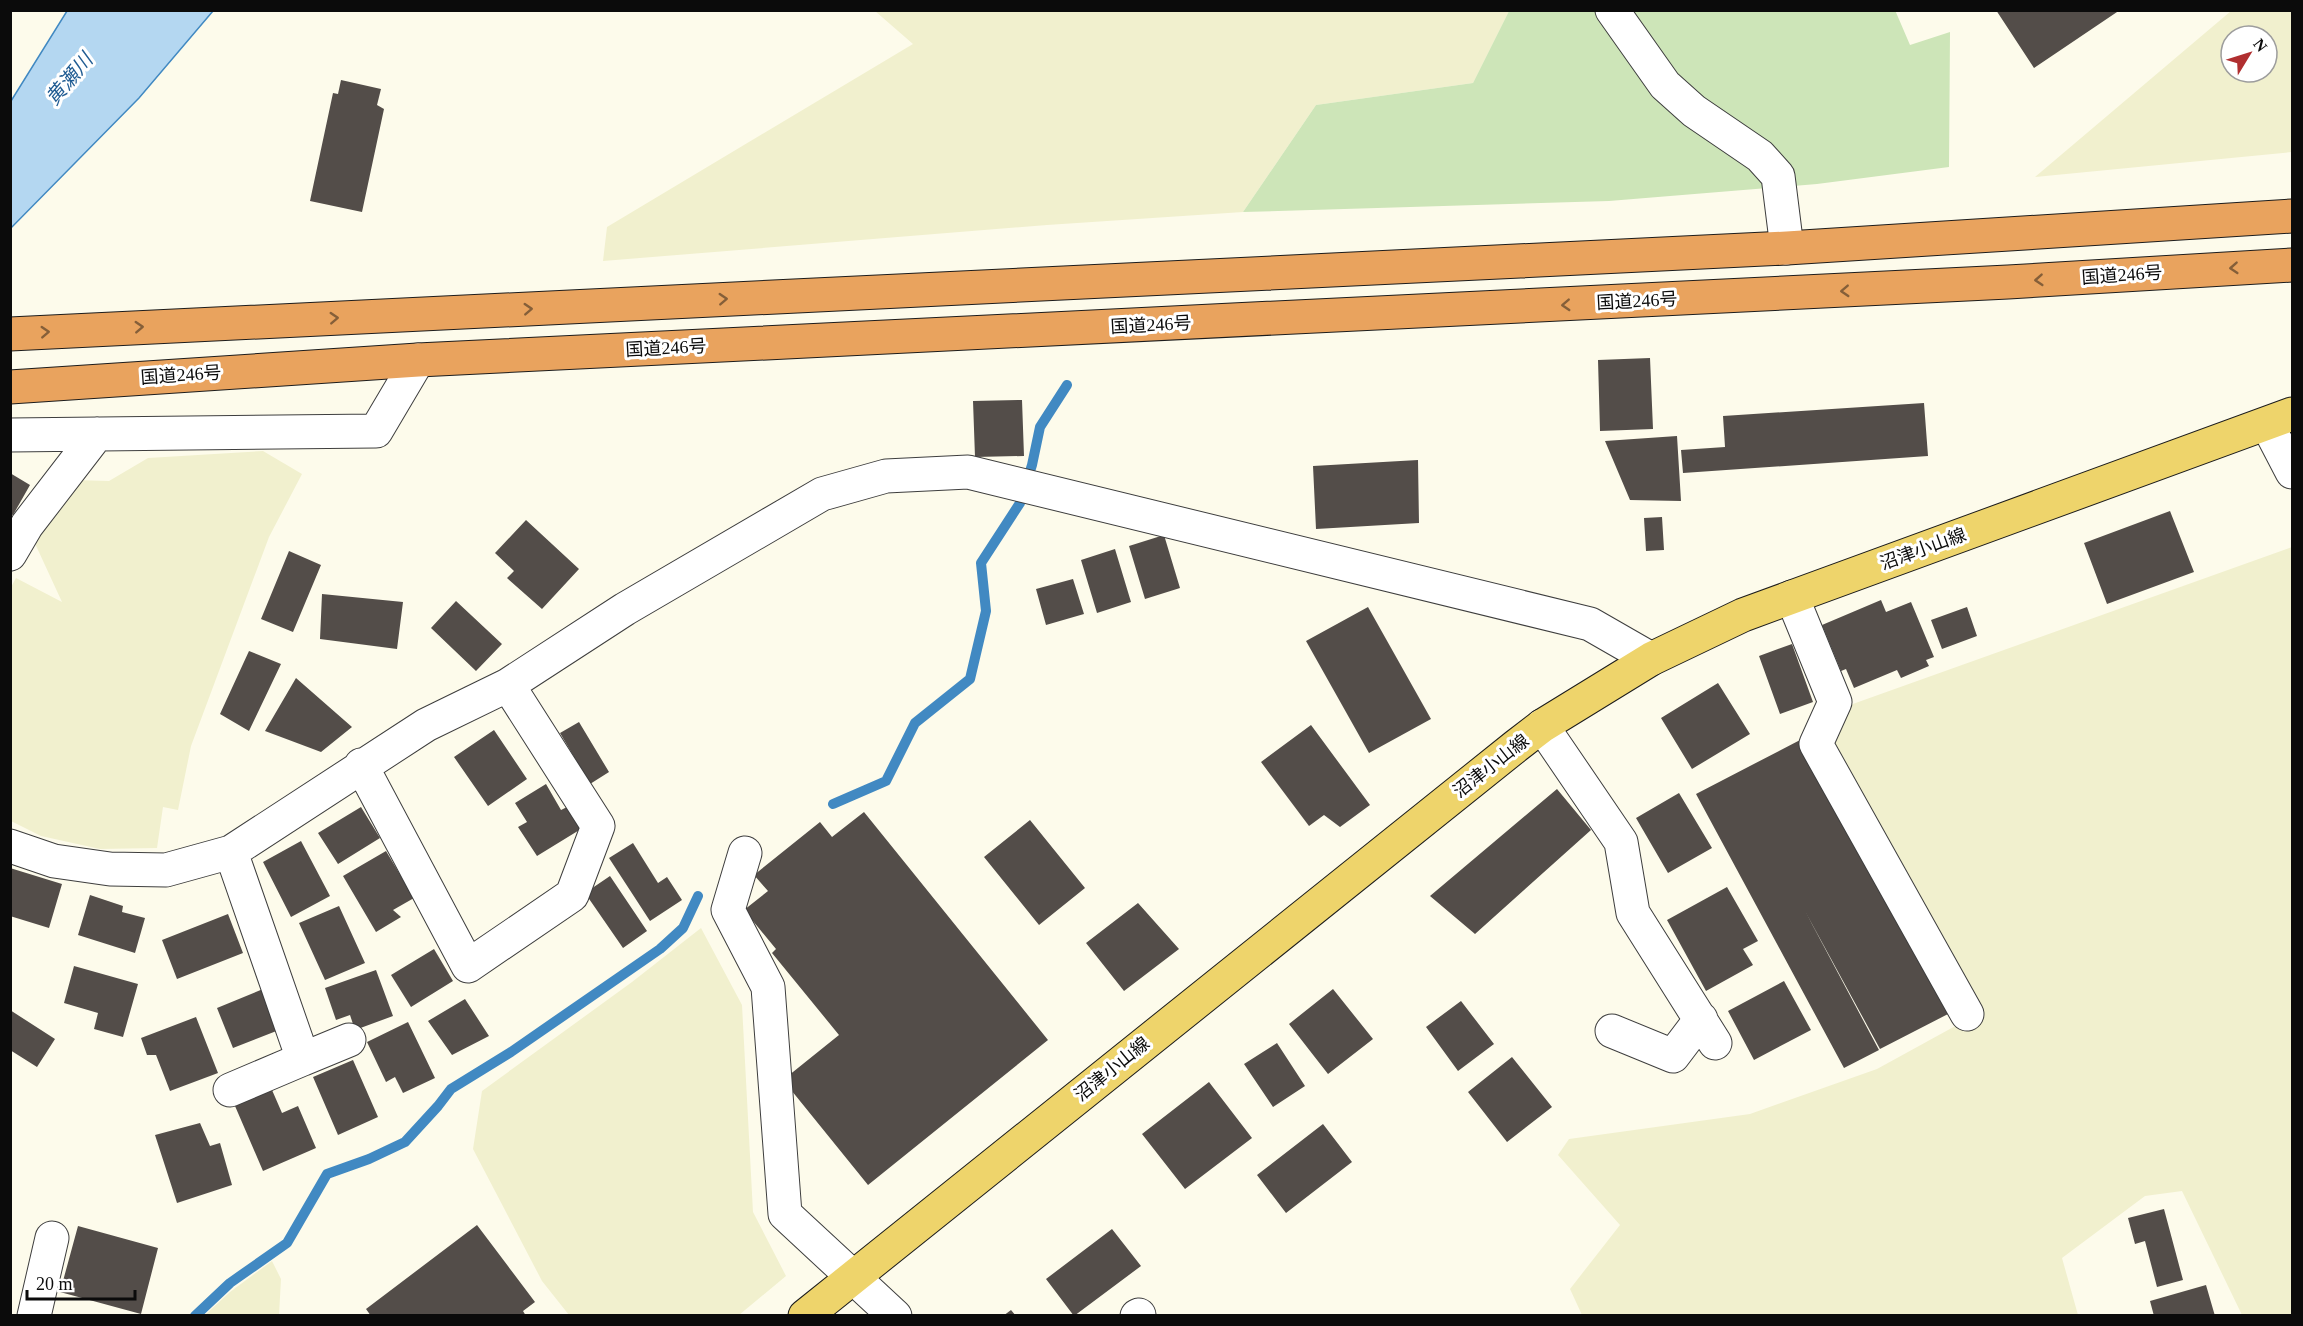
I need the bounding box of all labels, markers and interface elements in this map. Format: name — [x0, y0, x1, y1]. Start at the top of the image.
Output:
north arrow — [2219, 24, 2279, 84]
text: N — [2250, 35, 2271, 55]
water label: 黄瀬川 — [41, 47, 98, 109]
street label: 国道246号 — [2081, 262, 2163, 288]
one-way arrow — [2230, 262, 2239, 275]
one-way arrow — [2035, 274, 2044, 287]
one-way arrow — [1840, 284, 1849, 297]
street label: 国道246号 — [1596, 289, 1678, 313]
one-way arrow — [719, 293, 728, 306]
one-way arrow — [1562, 298, 1571, 311]
one-way arrow — [524, 302, 533, 315]
one-way arrow — [329, 311, 338, 324]
street label: 国道246号 — [1110, 313, 1192, 337]
one-way arrow — [134, 321, 143, 334]
one-way arrow — [41, 326, 50, 339]
street label: 国道246号 — [625, 336, 707, 360]
street label: 国道246号 — [140, 362, 222, 388]
street label: 沼津小山線 — [1877, 524, 1969, 574]
street label: 沼津小山線 — [1449, 730, 1533, 802]
street label: 沼津小山線 — [1071, 1033, 1153, 1105]
scale bar — [27, 1263, 135, 1301]
text: 20 m — [36, 1274, 73, 1294]

